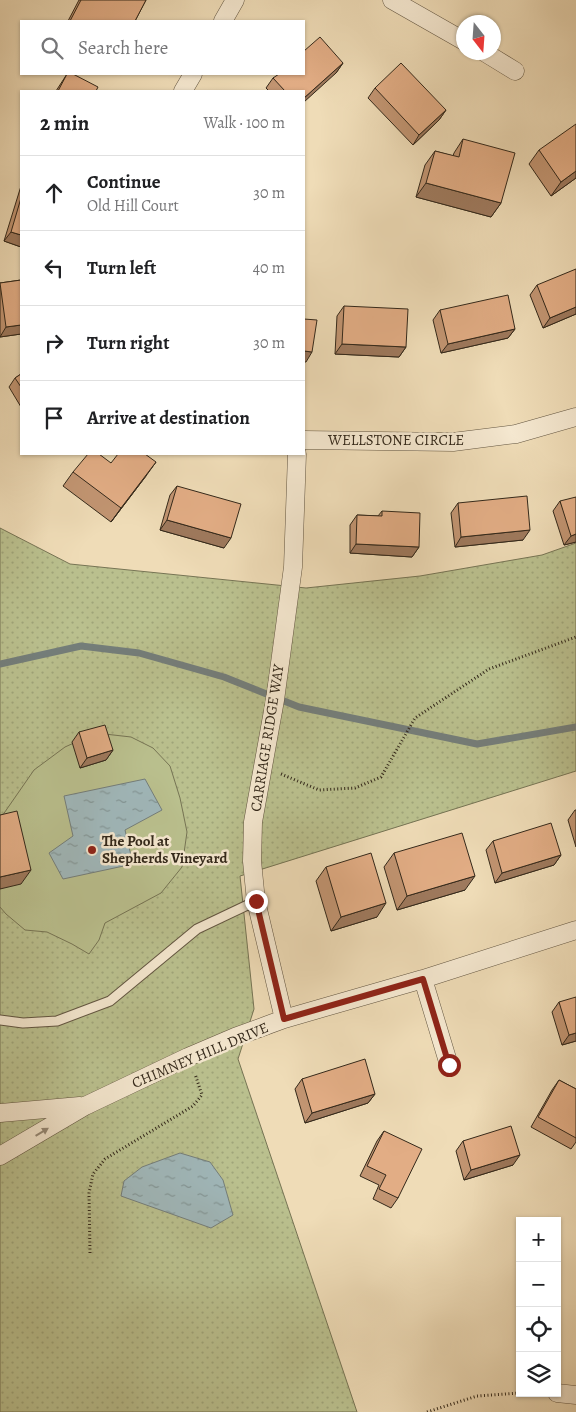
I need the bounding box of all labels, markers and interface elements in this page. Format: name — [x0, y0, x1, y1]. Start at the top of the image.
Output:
north arrow — [456, 15, 501, 60]
search box — [20, 20, 305, 75]
icon: search — [38, 34, 66, 62]
text: Search here — [78, 35, 168, 61]
text: 2 min — [40, 109, 89, 137]
text: Walk · 100 m — [204, 112, 285, 134]
text: Continue — [87, 169, 161, 195]
icon: ahead — [40, 179, 68, 207]
text: 30 m — [253, 182, 285, 204]
text: Old Hill Court — [87, 195, 179, 217]
icon: left — [40, 254, 68, 282]
text: Turn left — [87, 255, 156, 281]
text: 40 m — [253, 257, 285, 279]
icon: right — [40, 329, 68, 357]
text: Turn right — [87, 330, 169, 356]
text: 30 m — [253, 332, 285, 354]
icon: arrive — [40, 404, 68, 432]
text: Arrive at destination — [87, 405, 250, 431]
street label: WELLSTONE CIRCLE — [327, 430, 464, 450]
street label: CARRIAGE RIDGE WAY — [245, 662, 289, 813]
place label: The Pool at Shepherds Vineyard — [102, 831, 228, 868]
marker: The Pool at Shepherds Vineyard — [86, 844, 98, 856]
route end — [245, 890, 268, 913]
street label: CHIMNEY HILL DRIVE — [129, 1017, 271, 1093]
route start — [438, 1054, 461, 1077]
one-way arrow — [35, 1127, 48, 1136]
map controls — [516, 1217, 561, 1397]
button: + — [516, 1217, 561, 1262]
button: − — [516, 1262, 561, 1307]
button: locate — [516, 1307, 561, 1352]
button: layers — [516, 1352, 561, 1397]

